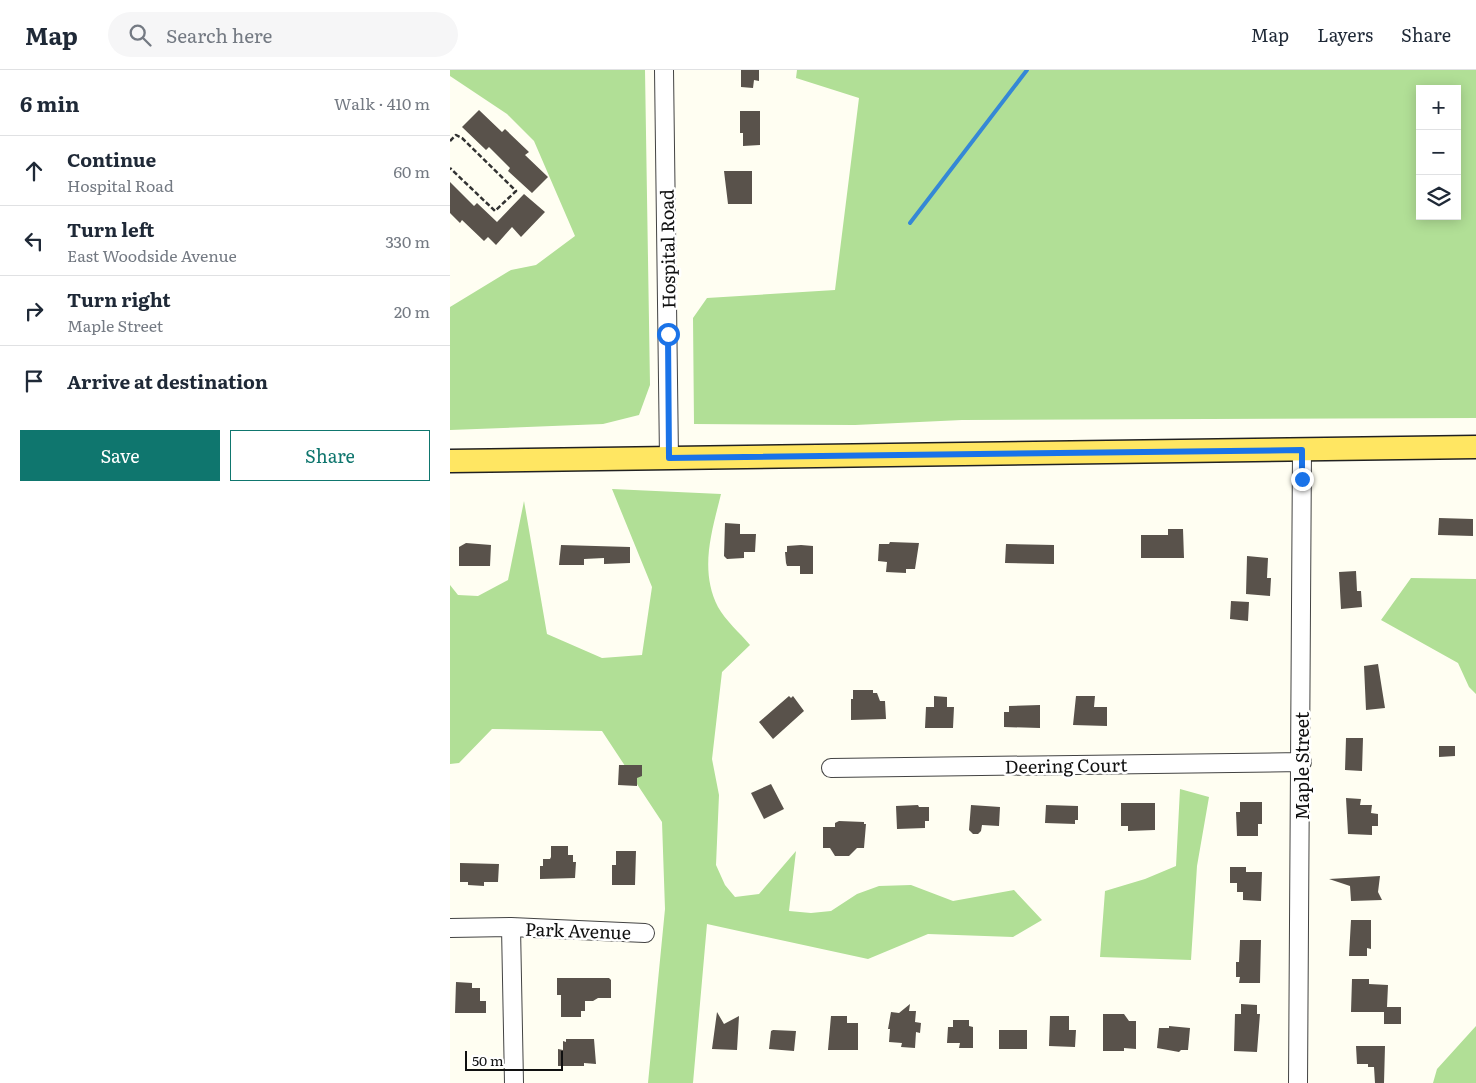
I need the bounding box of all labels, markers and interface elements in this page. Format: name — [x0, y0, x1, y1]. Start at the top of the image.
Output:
search box — [108, 12, 458, 57]
text: Map — [25, 17, 78, 52]
icon: search — [126, 21, 154, 49]
text: Search here — [166, 21, 272, 49]
text: Map — [1251, 21, 1289, 48]
text: Layers — [1317, 21, 1373, 48]
text: Share — [1401, 21, 1451, 48]
map controls — [1416, 85, 1461, 220]
button: + — [1416, 85, 1461, 130]
text: 6 min — [20, 87, 80, 118]
text: Walk · 410 m — [334, 91, 430, 115]
button: − — [1416, 130, 1461, 175]
text: Continue — [67, 145, 156, 173]
icon: ahead — [20, 157, 48, 185]
text: 60 m — [393, 159, 430, 183]
text: Hospital Road — [67, 173, 174, 197]
button: layers — [1416, 175, 1461, 220]
street label: Hospital Road — [652, 189, 682, 309]
text: Turn left — [67, 215, 154, 243]
icon: left — [20, 227, 48, 255]
text: 330 m — [385, 229, 430, 253]
text: East Woodside Avenue — [67, 243, 237, 267]
text: Turn right — [67, 285, 171, 313]
icon: right — [20, 297, 48, 325]
text: 20 m — [394, 299, 430, 323]
text: Maple Street — [67, 313, 163, 337]
route start — [657, 323, 680, 346]
icon: arrive — [20, 367, 48, 395]
text: Arrive at destination — [67, 367, 268, 395]
button: Save — [20, 430, 220, 481]
button: Share — [230, 430, 430, 481]
route end — [1291, 468, 1314, 491]
street label: Maple Street — [1288, 711, 1315, 820]
street label: Deering Court — [1004, 750, 1128, 780]
street label: Park Avenue — [524, 915, 632, 945]
scale bar — [465, 1048, 562, 1071]
text: 50 m — [472, 1050, 504, 1070]

